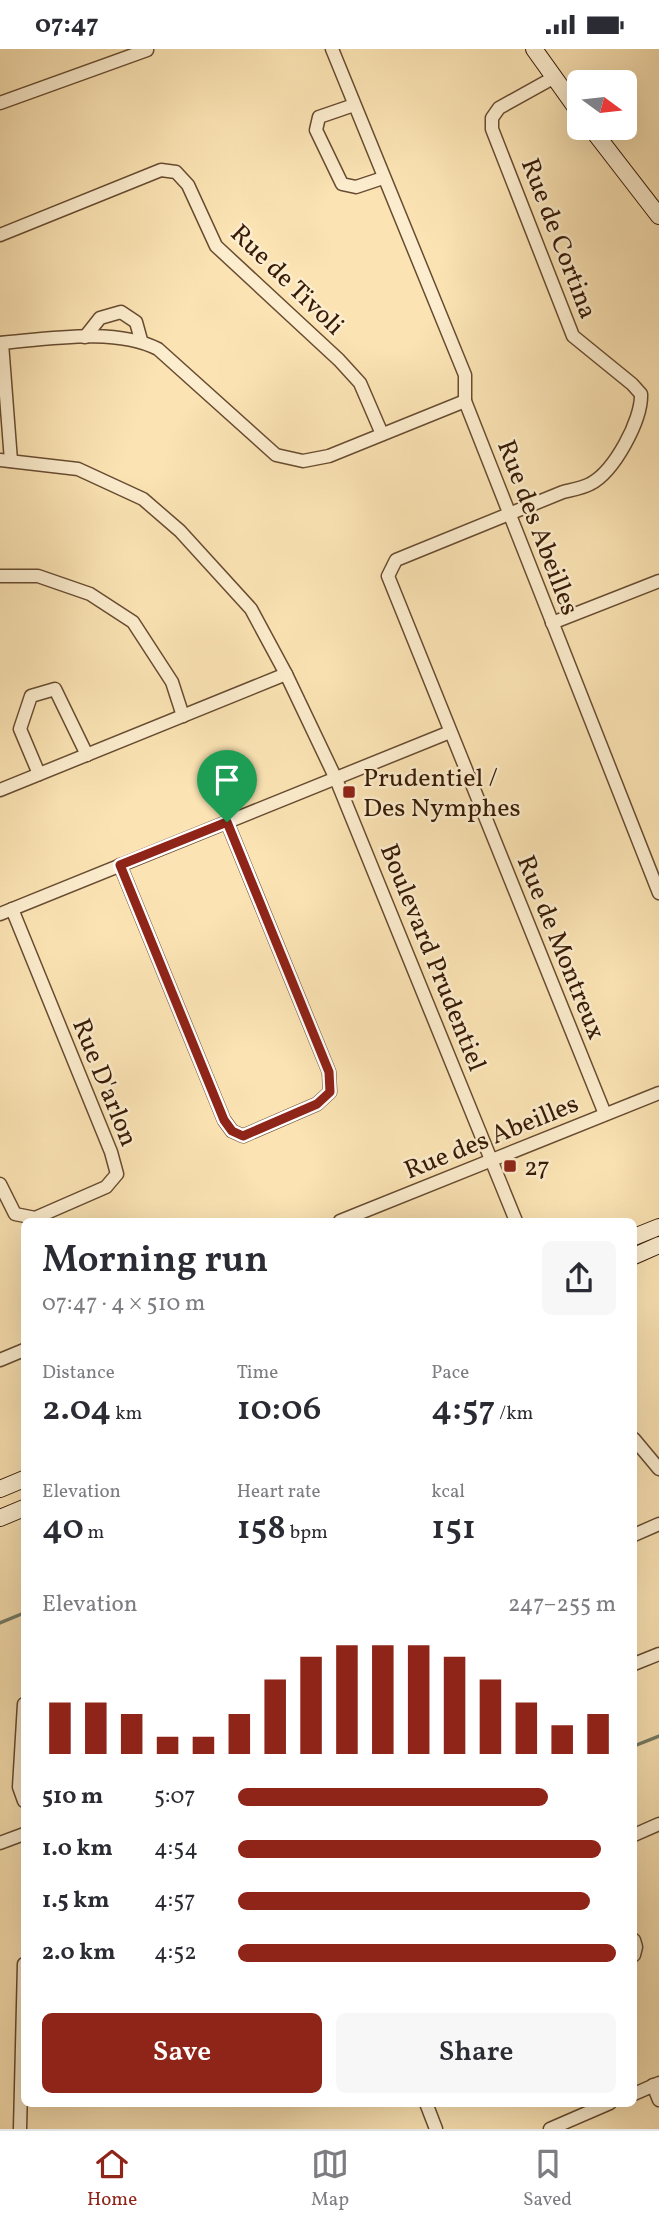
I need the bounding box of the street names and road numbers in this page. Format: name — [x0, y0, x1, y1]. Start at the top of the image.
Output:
street label: Rue de Cortina — [511, 153, 605, 324]
street label: Rue de Tivoli — [222, 217, 352, 344]
street label: Rue des Abeilles — [487, 435, 587, 621]
street label: Boulevard Prudentiel — [370, 839, 494, 1077]
street label: Rue de Montreux — [507, 850, 614, 1045]
street label: Rue D'arlon — [62, 1014, 146, 1152]
street label: Rue des Abeilles — [399, 1087, 584, 1189]

